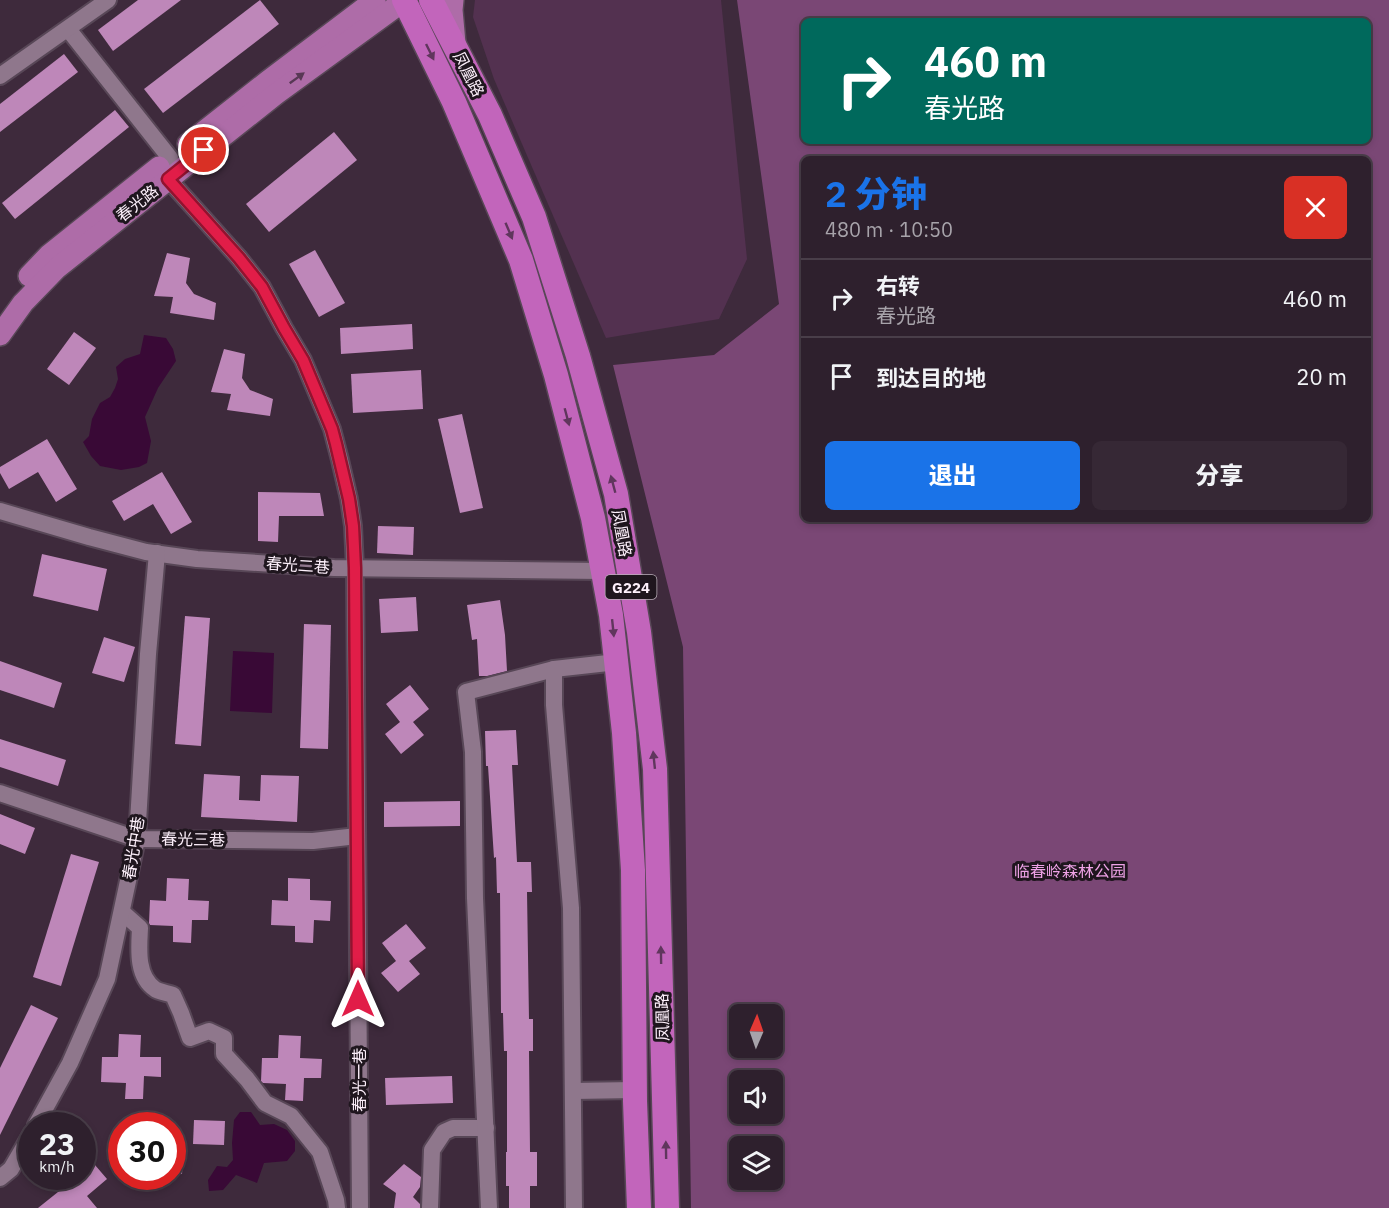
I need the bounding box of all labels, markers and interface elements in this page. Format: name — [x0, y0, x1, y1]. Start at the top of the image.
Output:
text: 460 m — [924, 34, 1047, 89]
icon: right — [825, 42, 903, 120]
one-way arrow — [425, 44, 435, 61]
street label: 凤凰路 — [449, 48, 489, 100]
one-way arrow — [289, 72, 305, 84]
text: 春光路 — [924, 90, 1005, 125]
pin — [178, 124, 229, 175]
icon: arrive — [187, 133, 220, 166]
text: 2 分钟 — [825, 170, 927, 217]
button: close — [1284, 176, 1347, 239]
street label: 春光路 — [112, 180, 162, 226]
text: 480 m · 10:50 — [825, 216, 953, 243]
one-way arrow — [504, 222, 513, 239]
text: 右转 — [876, 271, 920, 300]
icon: right — [825, 282, 858, 315]
text: 460 m — [1283, 284, 1347, 313]
text: 春光路 — [876, 302, 936, 329]
icon: arrive — [825, 360, 858, 393]
text: 20 m — [1296, 362, 1347, 391]
text: 到达目的地 — [876, 363, 986, 392]
one-way arrow — [562, 408, 572, 426]
button: 退出 — [825, 441, 1080, 510]
button: 分享 — [1092, 441, 1347, 510]
one-way arrow — [608, 475, 617, 493]
street label: 凤凰路 — [608, 508, 636, 558]
street label: 春光二巷 — [265, 553, 331, 577]
road number: G224 — [606, 575, 656, 599]
one-way arrow — [608, 618, 618, 637]
one-way arrow — [649, 750, 659, 769]
street label: 春光中巷 — [118, 815, 148, 881]
street label: 春光三巷 — [161, 828, 225, 850]
park label: 临春岭森林公园 — [1014, 861, 1126, 881]
one-way arrow — [656, 945, 666, 964]
position arrow — [326, 967, 390, 1031]
street label: 凤凰路 — [652, 993, 672, 1041]
north arrow — [729, 1004, 783, 1058]
map controls — [729, 1004, 783, 1190]
street label: 春光一巷 — [349, 1048, 369, 1112]
button: sound — [729, 1070, 783, 1124]
speed limit sign: 30 — [108, 1112, 186, 1190]
text: 23 — [39, 1124, 75, 1163]
button: layers — [729, 1136, 783, 1190]
one-way arrow — [661, 1140, 671, 1159]
text: km/h — [39, 1157, 75, 1176]

